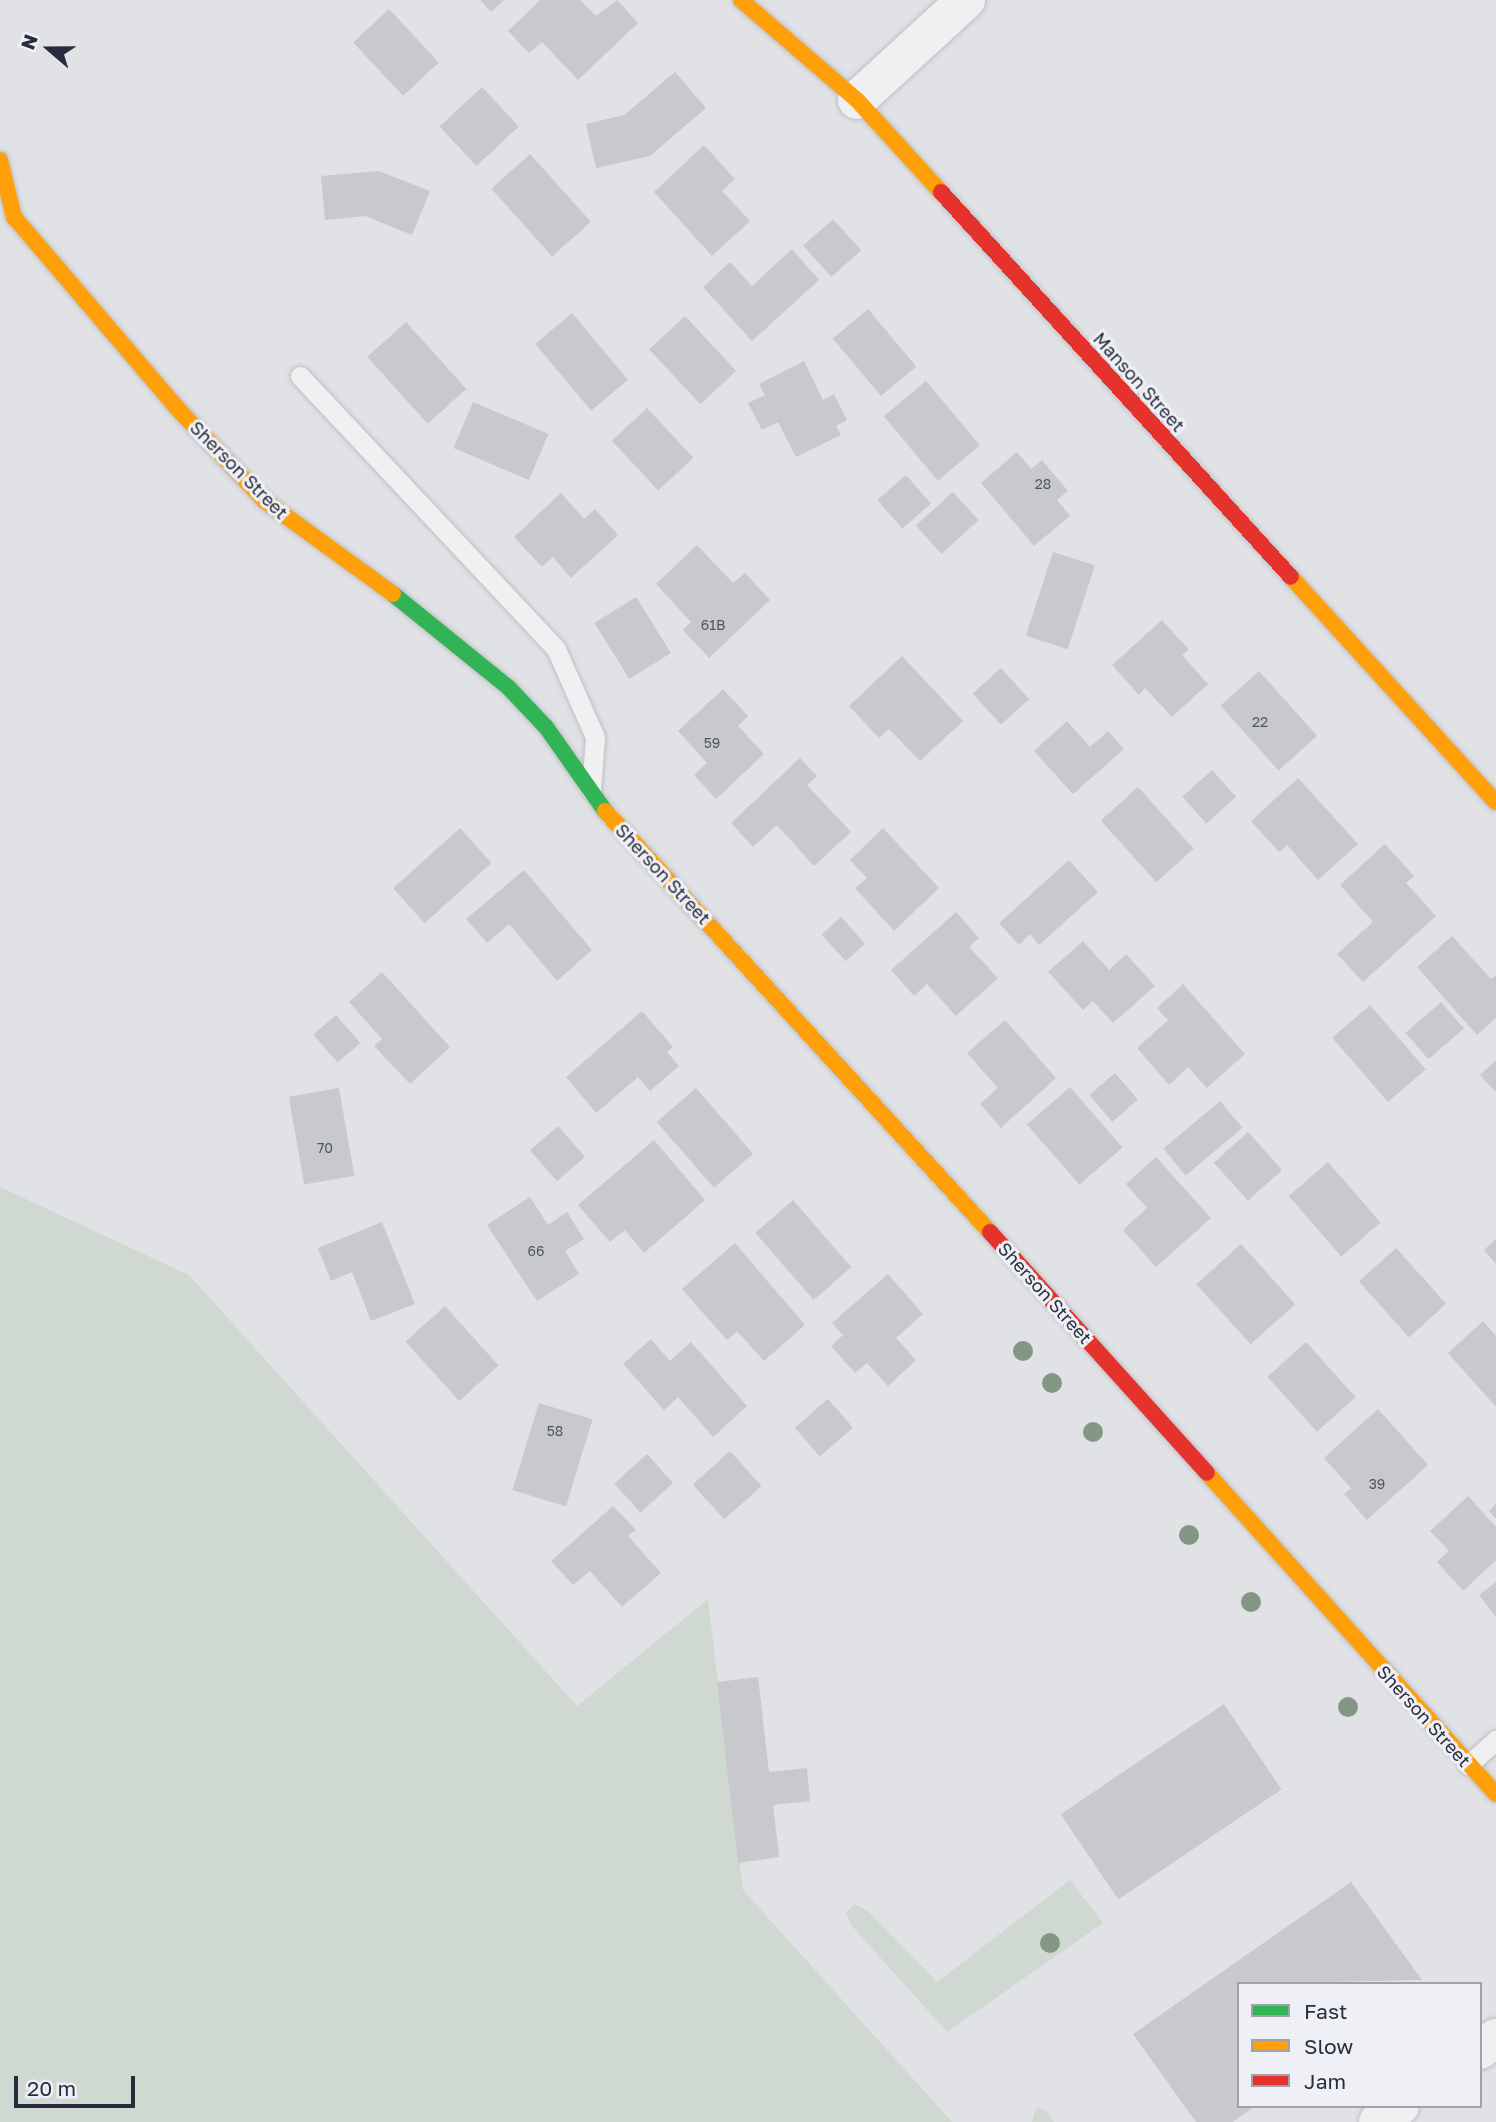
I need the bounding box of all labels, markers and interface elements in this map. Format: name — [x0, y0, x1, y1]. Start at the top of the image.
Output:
north arrow — [14, 14, 84, 84]
text: N — [16, 31, 42, 52]
street label: Manson Street — [1089, 328, 1189, 436]
street label: Sherson Street — [186, 417, 292, 523]
house number: 28 — [1035, 476, 1051, 492]
house number: 61B — [701, 617, 725, 633]
house number: 22 — [1252, 714, 1268, 730]
house number: 59 — [704, 735, 720, 751]
street label: Sherson Street — [611, 819, 715, 929]
house number: 70 — [317, 1140, 333, 1156]
street label: Sherson Street — [994, 1238, 1096, 1348]
house number: 66 — [528, 1243, 544, 1259]
house number: 58 — [547, 1423, 563, 1439]
house number: 39 — [1369, 1476, 1385, 1492]
street label: Sherson Street — [1373, 1661, 1475, 1771]
legend — [1237, 1982, 1482, 2108]
text: Fast — [1304, 1998, 1347, 2024]
text: Slow — [1304, 2033, 1353, 2059]
scale bar — [18, 2062, 138, 2106]
text: Jam — [1304, 2068, 1346, 2094]
text: 20 m — [27, 2075, 76, 2101]

